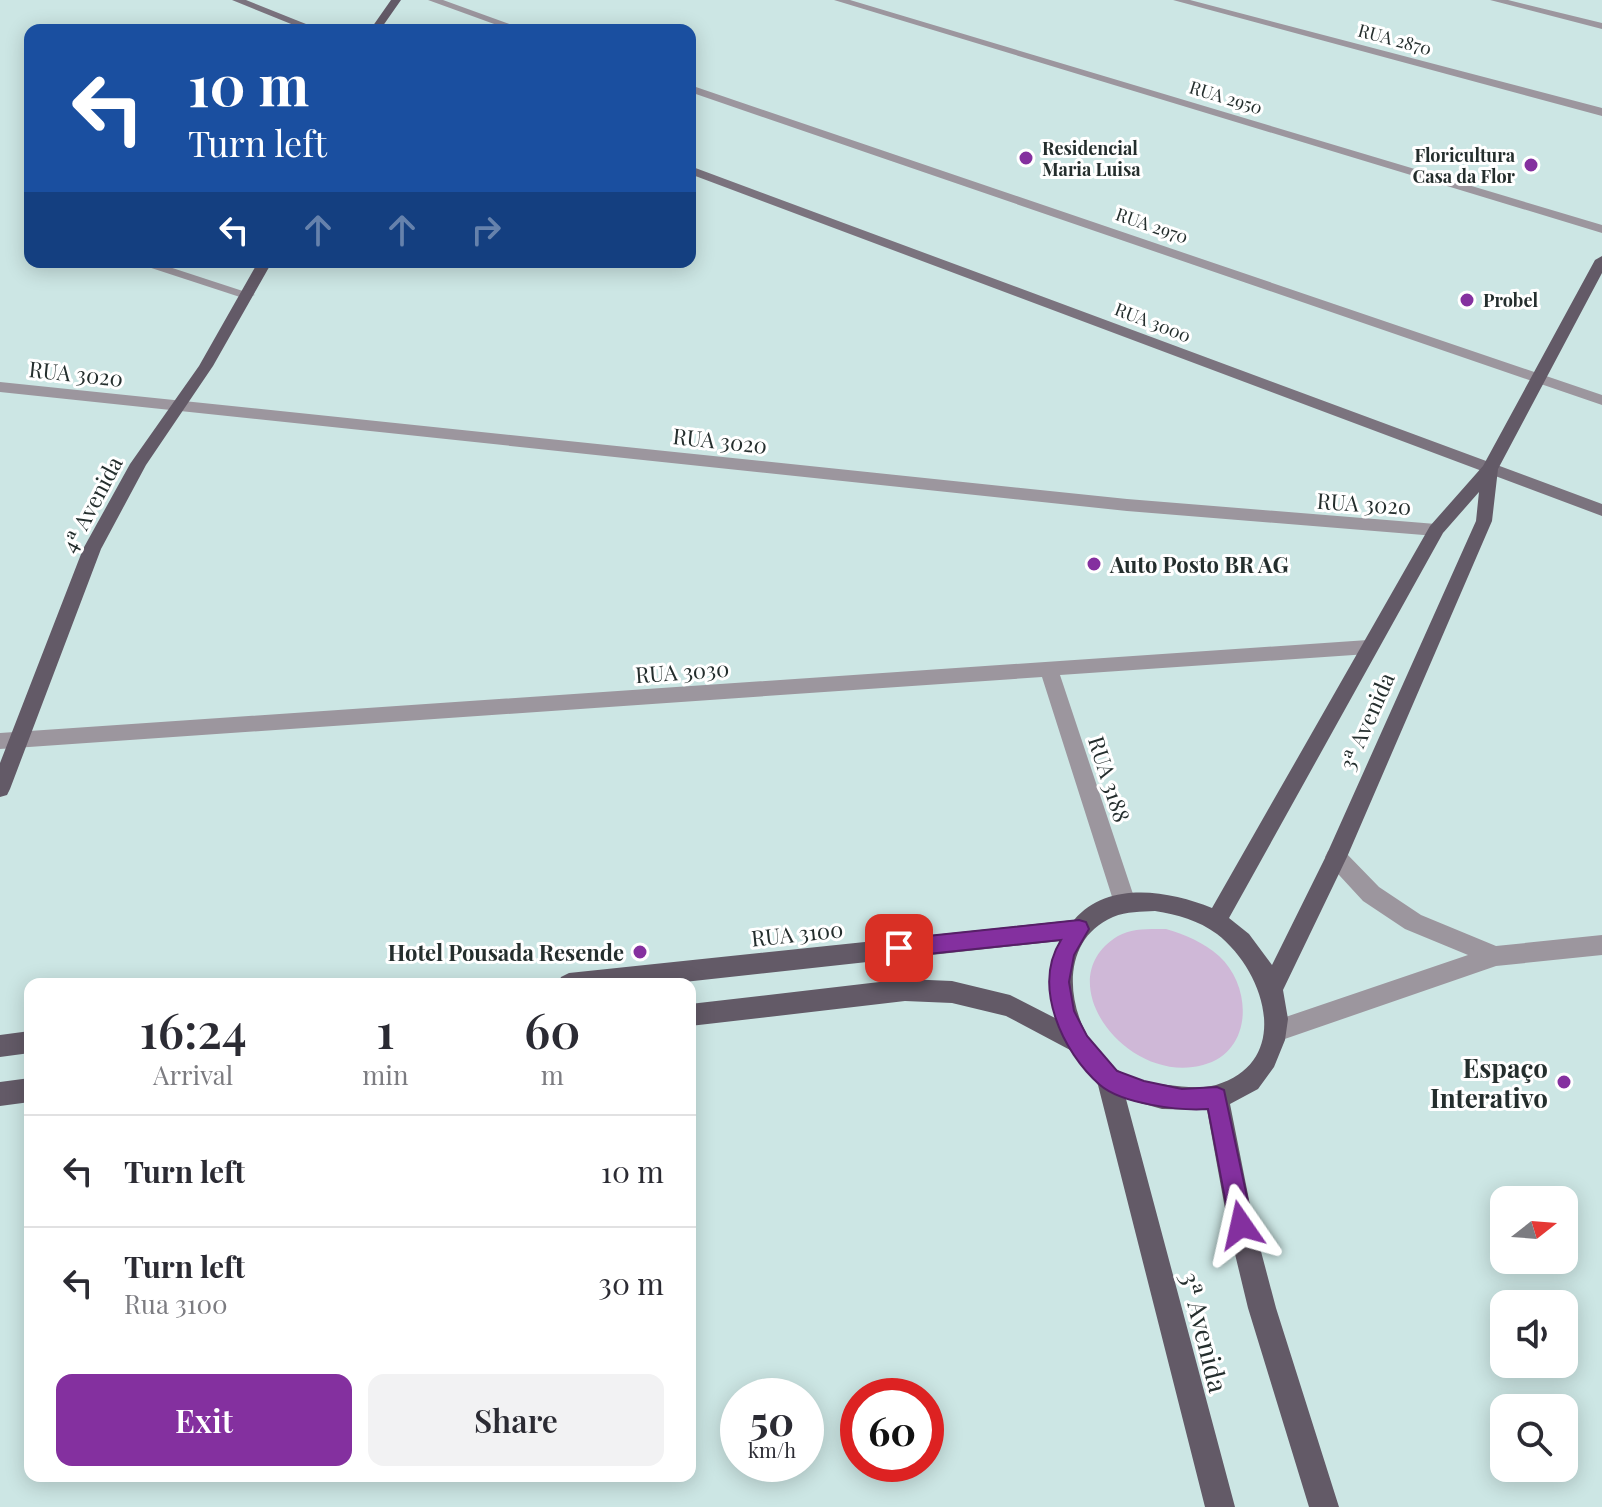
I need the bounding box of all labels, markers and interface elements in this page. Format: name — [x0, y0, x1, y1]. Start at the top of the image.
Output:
street label: RUA 2870 — [1356, 18, 1434, 60]
text: 10 m — [188, 46, 309, 121]
icon: left — [56, 56, 160, 160]
street label: RUA 2950 — [1187, 75, 1265, 119]
text: Turn left — [188, 118, 327, 166]
place label: Residencial Maria Luisa — [1042, 136, 1141, 181]
place label: Floricultura Casa da Flor — [1413, 143, 1516, 188]
marker: Residencial Maria Luisa — [1017, 149, 1035, 167]
marker: Floricultura Casa da Flor — [1522, 156, 1540, 174]
street label: RUA 2970 — [1113, 201, 1191, 249]
icon: left — [212, 208, 256, 252]
icon: ahead — [296, 208, 340, 252]
icon: ahead — [380, 208, 424, 252]
icon: right — [464, 208, 508, 252]
place label: Probel — [1483, 288, 1538, 312]
marker: Probel — [1458, 291, 1476, 309]
street label: RUA 3000 — [1112, 297, 1194, 347]
street label: RUA 3020 — [27, 353, 125, 393]
street label: RUA 3020 — [671, 420, 769, 460]
street label: 4ª Avenida — [53, 451, 129, 557]
street label: RUA 3020 — [1316, 485, 1412, 521]
place label: Auto Posto BR AG — [1109, 549, 1289, 579]
marker: Auto Posto BR AG — [1085, 555, 1103, 573]
street label: RUA 3030 — [634, 653, 730, 689]
street label: 3ª Avenida — [1331, 667, 1401, 774]
street label: RUA 3188 — [1082, 732, 1138, 826]
street label: RUA 3100 — [750, 913, 844, 953]
pin — [865, 914, 933, 982]
icon: arrive — [877, 926, 921, 970]
place label: Hotel Pousada Resende — [388, 937, 624, 967]
marker: Hotel Pousada Resende — [631, 943, 649, 961]
text: 16:24 — [140, 997, 247, 1061]
text: 1 — [376, 997, 394, 1061]
text: 60 — [524, 997, 580, 1061]
place label: Espaço Interativo — [1430, 1050, 1548, 1115]
text: Arrival — [153, 1057, 233, 1092]
text: min — [362, 1057, 408, 1092]
text: m — [541, 1057, 564, 1092]
marker: Espaço Interativo — [1555, 1073, 1573, 1091]
icon: left — [56, 1149, 100, 1193]
text: Turn left — [124, 1151, 245, 1191]
text: 10 m — [601, 1151, 664, 1191]
position arrow — [1199, 1183, 1283, 1267]
north arrow — [1490, 1186, 1578, 1274]
map controls — [1490, 1186, 1578, 1482]
text: Turn left — [124, 1246, 245, 1286]
icon: left — [56, 1261, 100, 1305]
text: 30 m — [598, 1263, 664, 1303]
street label: 3ª Avenida — [1173, 1268, 1237, 1396]
text: Rua 3100 — [124, 1286, 228, 1321]
button: sound — [1490, 1290, 1578, 1378]
button: Exit — [56, 1374, 352, 1466]
button: Share — [368, 1374, 664, 1466]
speed limit sign: 60 — [840, 1378, 944, 1482]
text: 50 — [750, 1393, 794, 1446]
button: search — [1490, 1394, 1578, 1482]
text: km/h — [748, 1436, 796, 1463]

